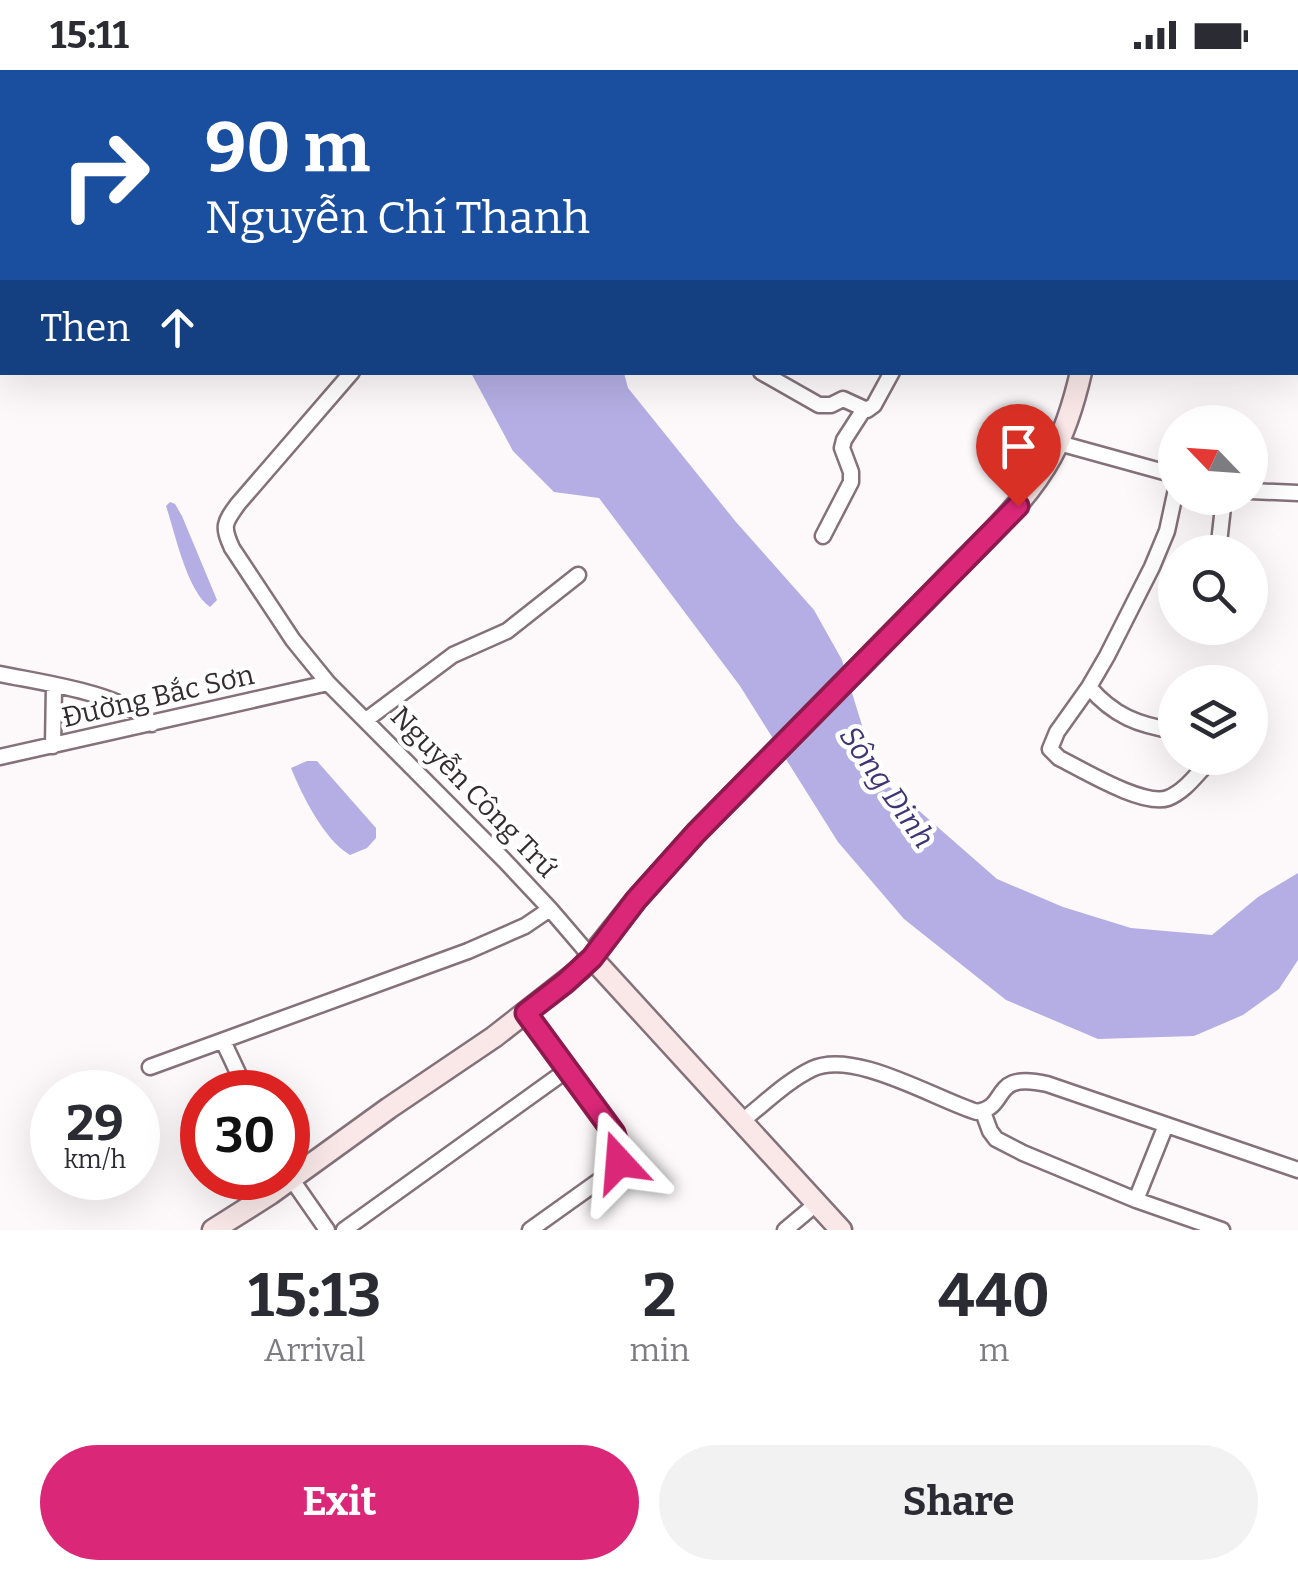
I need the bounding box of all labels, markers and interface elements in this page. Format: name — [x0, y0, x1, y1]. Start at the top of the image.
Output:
text: 15:11 — [50, 12, 129, 58]
text: 90 m — [205, 106, 370, 190]
icon: right — [40, 110, 170, 240]
text: Nguyễn Chí Thanh — [205, 191, 590, 245]
icon: ahead — [150, 300, 205, 355]
text: Then — [40, 305, 130, 351]
pin — [976, 404, 1061, 507]
north arrow — [1158, 405, 1268, 515]
map controls — [1158, 405, 1268, 775]
icon: arrive — [991, 419, 1046, 474]
button: search — [1158, 535, 1268, 645]
street label: Đường Bắc Sơn — [59, 658, 257, 734]
button: layers — [1158, 665, 1268, 775]
street label: Nguyễn Công Trứ — [384, 700, 564, 884]
water label: Sông Dinh — [832, 719, 942, 855]
speed limit sign: 30 — [180, 1070, 310, 1200]
text: 29 — [66, 1093, 124, 1153]
position arrow — [567, 1110, 671, 1214]
text: km/h — [64, 1145, 126, 1175]
text: 15:13 — [248, 1260, 381, 1332]
text: 2 — [643, 1260, 677, 1332]
text: 440 — [938, 1260, 1050, 1332]
text: Arrival — [264, 1331, 365, 1369]
text: min — [630, 1331, 690, 1369]
text: m — [979, 1331, 1009, 1369]
button: Exit — [40, 1445, 639, 1560]
button: Share — [659, 1445, 1258, 1560]

